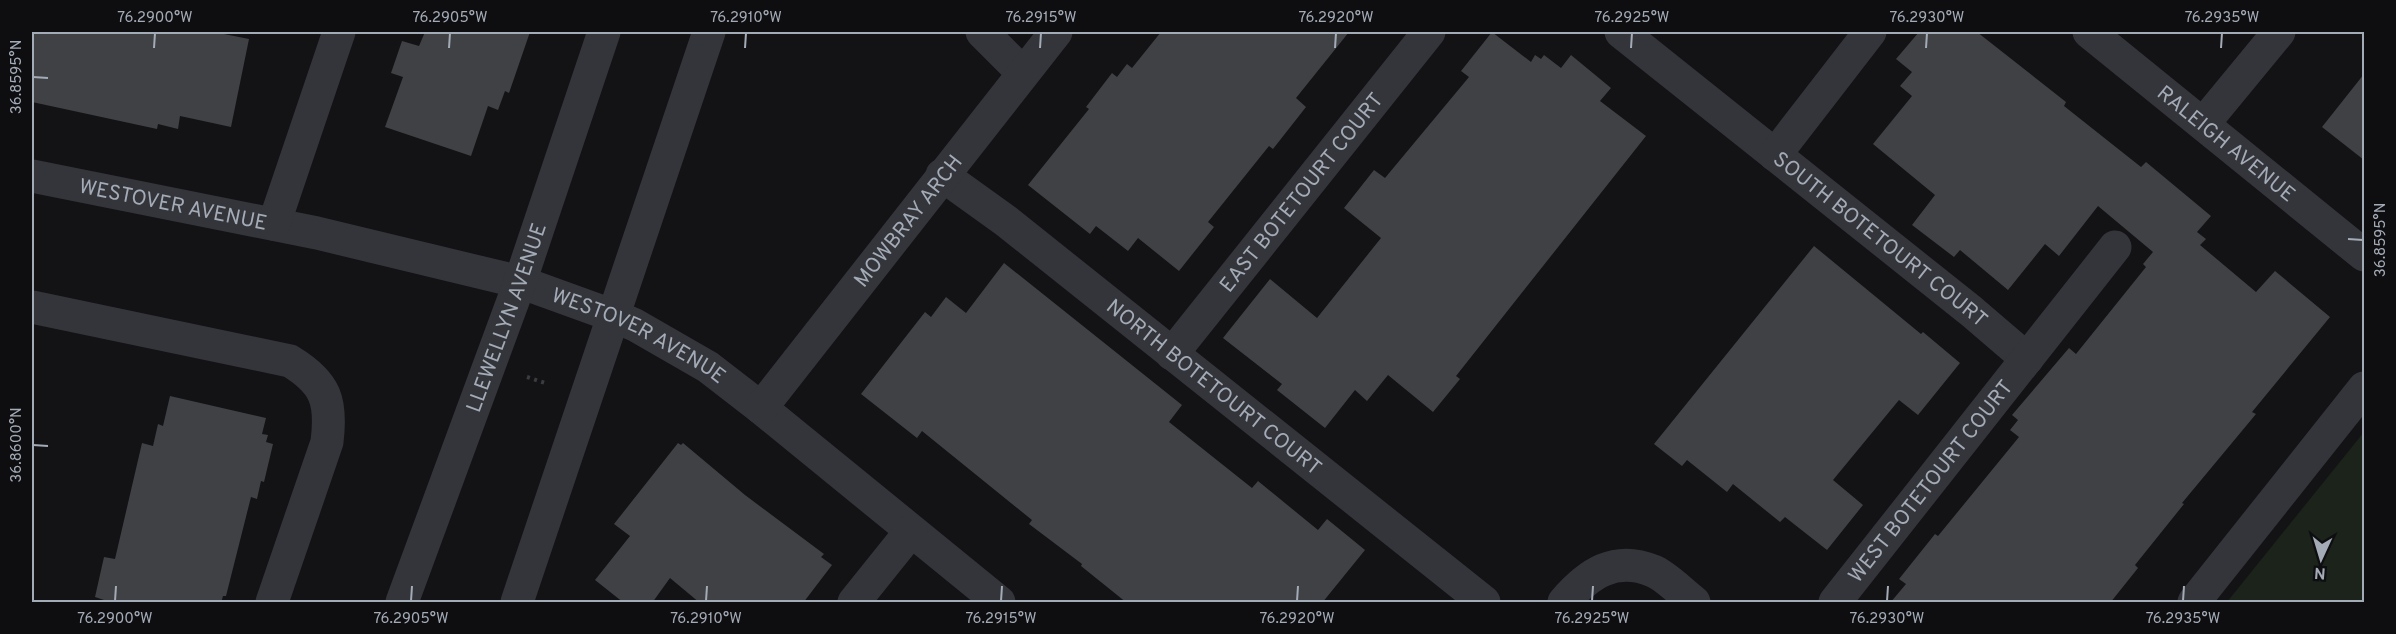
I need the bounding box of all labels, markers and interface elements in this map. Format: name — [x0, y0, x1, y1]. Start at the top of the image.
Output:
text: 76.2900°W — [117, 9, 193, 28]
text: 76.2905°W — [412, 9, 488, 28]
text: 76.2910°W — [710, 9, 782, 28]
text: 76.2915°W — [1005, 9, 1077, 28]
text: 76.2920°W — [1298, 9, 1374, 28]
text: 76.2925°W — [1595, 9, 1669, 28]
text: 76.2930°W — [1890, 9, 1964, 28]
text: 76.2935°W — [2185, 9, 2259, 28]
text: 36.8595°N — [8, 40, 27, 114]
street label: RALEIGH AVENUE — [2151, 80, 2300, 209]
street label: EAST BOTETOURT COURT — [1214, 88, 1390, 298]
street label: SOUTH BOTETOURT COURT — [1767, 146, 1992, 334]
street label: MOWBRAY ARCH — [849, 150, 969, 293]
street label: WESTOVER AVENUE — [76, 174, 269, 238]
text: 36.8595°N — [2372, 203, 2391, 277]
street label: LLEWELLYN AVENUE — [461, 220, 554, 416]
street label: WESTOVER AVENUE — [548, 283, 731, 391]
street label: NORTH BOTETOURT COURT — [1100, 294, 1326, 482]
street label: WEST BOTETOURT COURT — [1843, 375, 2020, 589]
text: 36.8600°N — [8, 407, 27, 483]
north arrow — [2291, 529, 2351, 589]
text: N — [2314, 562, 2327, 582]
text: 76.2900°W — [77, 610, 153, 629]
text: 76.2905°W — [373, 610, 449, 629]
text: 76.2910°W — [670, 610, 742, 629]
text: 76.2915°W — [965, 610, 1037, 629]
text: 76.2920°W — [1259, 610, 1335, 629]
text: 76.2925°W — [1555, 610, 1629, 629]
text: 76.2930°W — [1850, 610, 1924, 629]
text: 76.2935°W — [2146, 610, 2220, 629]

